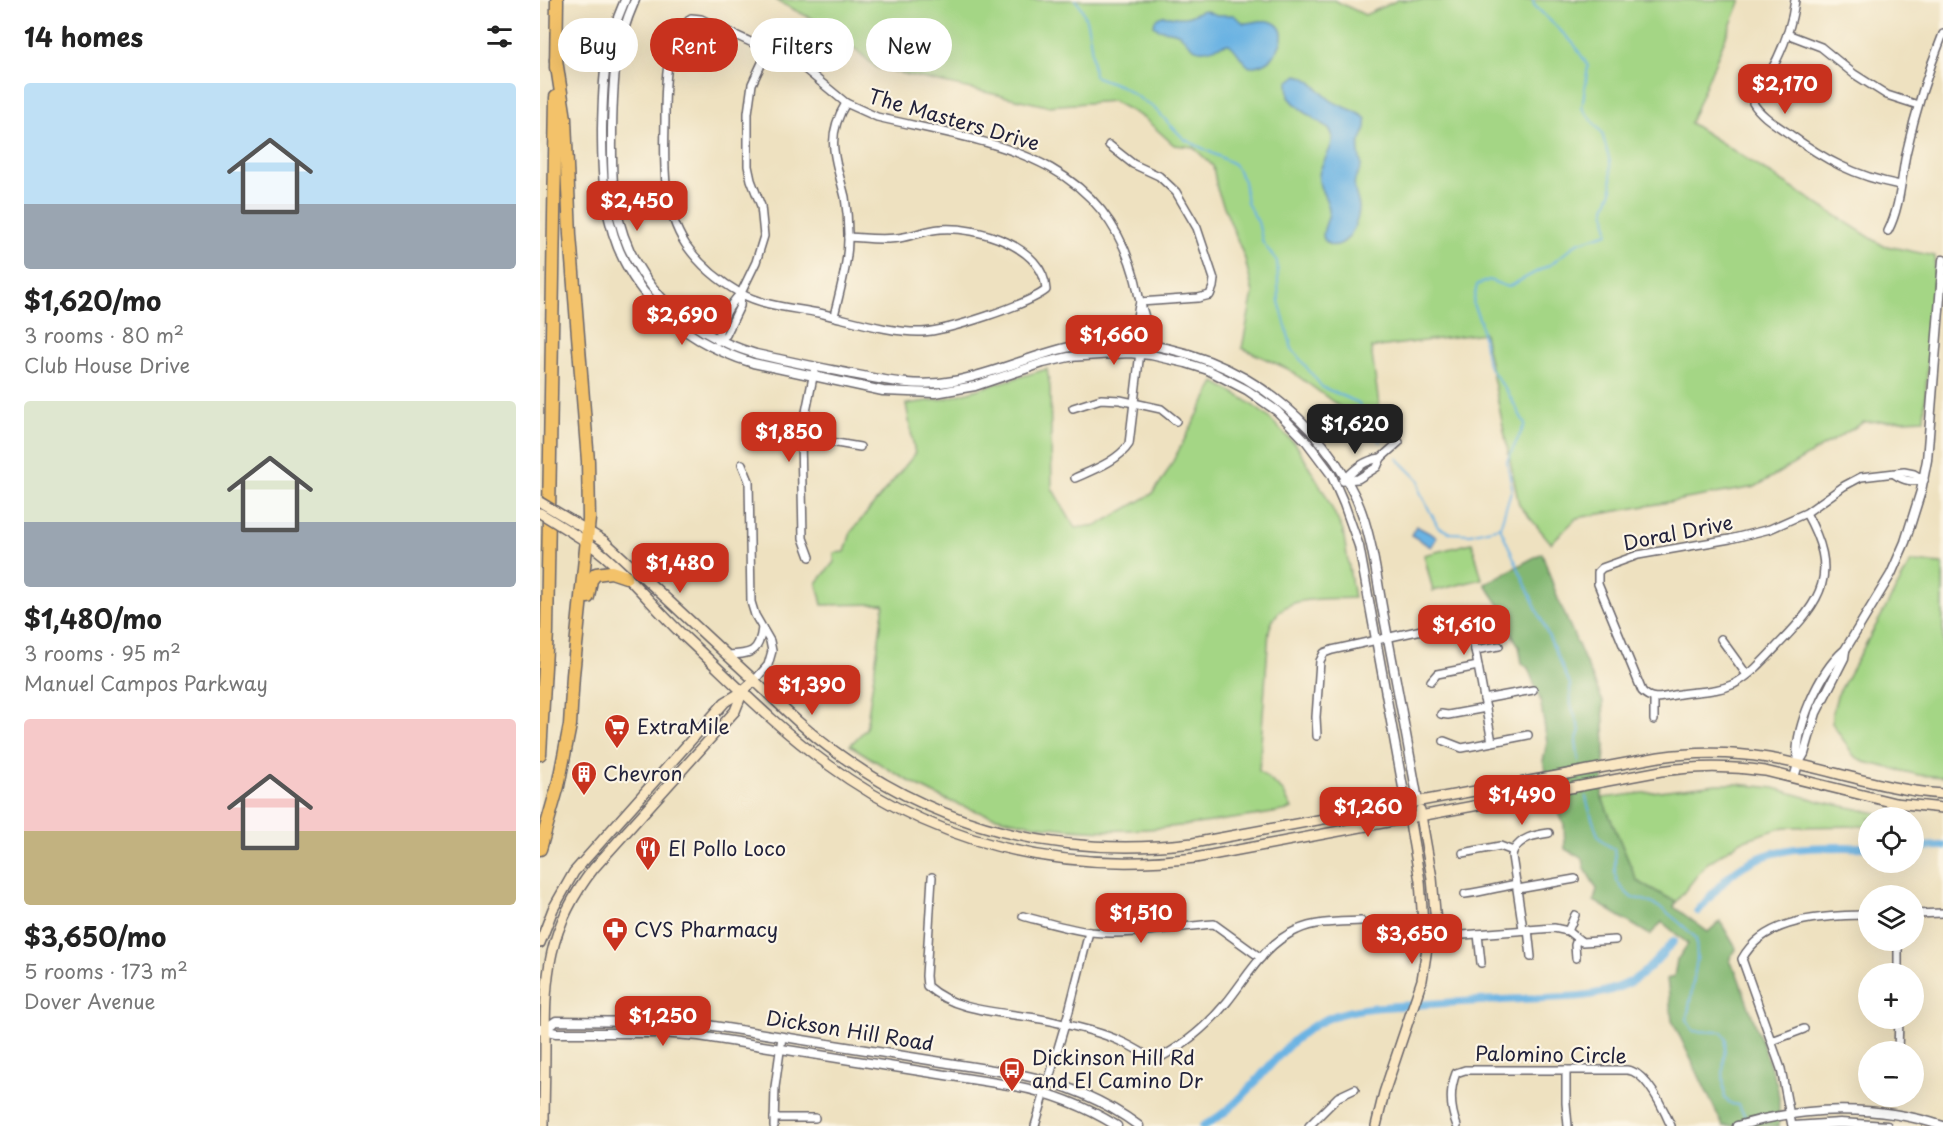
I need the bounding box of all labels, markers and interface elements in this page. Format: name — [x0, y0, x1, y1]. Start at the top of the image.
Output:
text: 14 homes — [24, 17, 143, 56]
chip: Buy — [558, 18, 638, 72]
chip: Rent — [650, 18, 738, 72]
chip: Filters — [750, 18, 854, 72]
chip: New — [866, 18, 952, 72]
icon: filters — [483, 20, 516, 53]
pin: $2,170 — [1736, 64, 1834, 115]
text: $2,170 — [1752, 68, 1818, 98]
street label: The Masters Drive — [865, 80, 1043, 158]
icon: home — [216, 122, 324, 230]
pin: $2,450 — [588, 181, 686, 232]
text: $2,450 — [601, 185, 673, 215]
text: $1,620/mo — [24, 281, 161, 320]
pin: $2,690 — [633, 295, 731, 346]
text: $2,690 — [646, 299, 718, 329]
pin: $1,660 — [1065, 315, 1163, 366]
text: $1,660 — [1080, 319, 1148, 349]
text: 3 rooms · 80 m² — [24, 320, 184, 350]
text: Club House Drive — [24, 350, 190, 380]
pin: $1,620 — [1306, 404, 1404, 455]
text: $1,620 — [1321, 408, 1389, 438]
pin: $1,850 — [740, 412, 838, 463]
text: $1,850 — [755, 416, 823, 446]
icon: home — [216, 440, 324, 548]
street label: Doral Drive — [1620, 507, 1735, 557]
pin: $1,480 — [631, 543, 729, 594]
text: $1,480 — [646, 547, 714, 577]
text: $1,480/mo — [24, 599, 162, 638]
pin: $1,610 — [1415, 605, 1513, 656]
text: $1,610 — [1432, 609, 1496, 639]
text: 3 rooms · 95 m² — [24, 638, 181, 668]
pin: $1,390 — [763, 665, 861, 716]
text: Manuel Campos Parkway — [24, 668, 268, 698]
text: $1,390 — [778, 669, 846, 699]
place label: ExtraMile — [637, 711, 730, 741]
supermarket icon: ExtraMile — [602, 712, 632, 750]
icon: home — [216, 758, 324, 866]
place label: Chevron — [603, 758, 683, 788]
building icon: Chevron — [569, 759, 599, 797]
pin: $1,490 — [1473, 775, 1571, 826]
text: $1,490 — [1488, 779, 1556, 809]
pin: $1,260 — [1319, 787, 1417, 838]
text: $1,260 — [1334, 791, 1402, 821]
map controls — [1858, 807, 1924, 1107]
button: locate — [1858, 807, 1924, 873]
place label: El Pollo Loco — [668, 833, 786, 863]
restaurant icon: El Pollo Loco — [633, 834, 663, 872]
button: layers — [1858, 885, 1924, 951]
pin: $1,510 — [1092, 893, 1190, 944]
text: $1,510 — [1110, 897, 1173, 927]
place label: CVS Pharmacy — [634, 914, 778, 944]
pin: $3,650 — [1363, 914, 1461, 965]
pharmacy icon: CVS Pharmacy — [600, 915, 630, 953]
text: $3,650/mo — [24, 917, 166, 956]
text: $3,650 — [1376, 918, 1448, 948]
text: 5 rooms · 173 m² — [24, 956, 188, 986]
button: + — [1858, 963, 1924, 1029]
text: Dover Avenue — [24, 986, 155, 1016]
pin: $1,250 — [614, 996, 712, 1047]
text: $1,250 — [629, 1000, 697, 1030]
street label: Dickson Hill Road — [764, 1002, 936, 1058]
street label: Palomino Circle — [1475, 1038, 1627, 1070]
button: − — [1858, 1041, 1924, 1107]
place label: Dickinson Hill Rd and El Camino Dr — [1032, 1042, 1204, 1095]
bus stop icon: Dickinson Hill Rd and El Camino Dr — [997, 1055, 1027, 1093]

